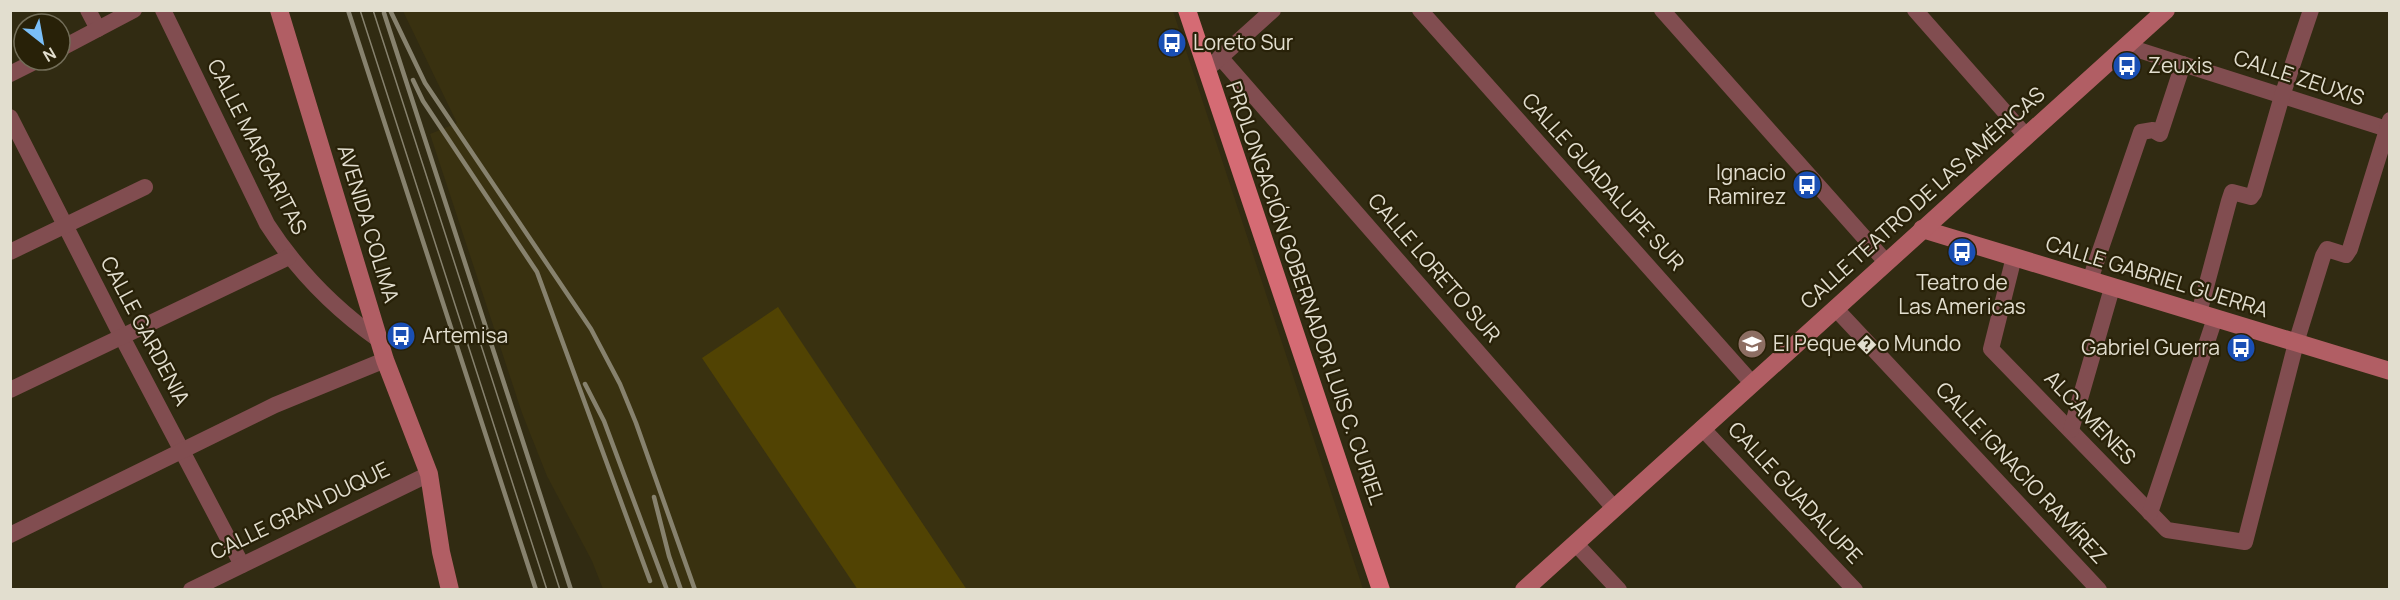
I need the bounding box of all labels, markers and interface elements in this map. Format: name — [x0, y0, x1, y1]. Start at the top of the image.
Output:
north arrow — [12, 12, 72, 72]
bus stop icon: Loreto Sur — [1156, 27, 1188, 59]
place label: Loreto Sur — [1193, 28, 1294, 56]
text: N — [39, 42, 60, 67]
street label: CALLE ZEUXIS — [2230, 43, 2368, 111]
bus stop icon: Zeuxis — [2111, 50, 2143, 82]
place label: Zeuxis — [2148, 51, 2213, 79]
street label: CALLE MARGARITAS — [201, 54, 314, 239]
street label: PROLONGACIÓN GOBERNADOR LUIS C. CURIEL — [1220, 77, 1392, 508]
street label: CALLE TEATRO DE LAS AMÉRICAS — [1794, 80, 2051, 315]
street label: CALLE GUADALUPE SUR — [1516, 87, 1691, 276]
street label: AVENIDA COLIMA — [332, 141, 406, 306]
place label: Ignacio Ramirez — [1708, 158, 1786, 210]
bus stop icon: Ignacio Ramirez — [1791, 169, 1823, 201]
street label: CALLE LORETO SUR — [1362, 187, 1507, 348]
street label: CALLE GABRIEL GUERRA — [2043, 229, 2272, 323]
bus stop icon: Teatro de Las Americas — [1946, 236, 1978, 268]
street label: CALLE GARDENIA — [95, 251, 197, 410]
place label: Teatro de Las Americas — [1898, 268, 2026, 320]
bus stop icon: Artemisa — [385, 320, 417, 352]
place label: Artemisa — [422, 321, 508, 349]
school or university icon: El Peque�o Mundo — [1736, 328, 1768, 360]
place label: El Peque�o Mundo — [1773, 329, 1961, 357]
bus stop icon: Gabriel Guerra — [2225, 332, 2257, 364]
place label: Gabriel Guerra — [2081, 333, 2220, 361]
street label: ALCAMENES — [2039, 364, 2143, 470]
street label: CALLE IGNACIO RAMÍREZ — [1930, 375, 2113, 569]
street label: CALLE GUADALUPE — [1722, 415, 1869, 569]
street label: CALLE GRAN DUQUE — [205, 455, 394, 566]

